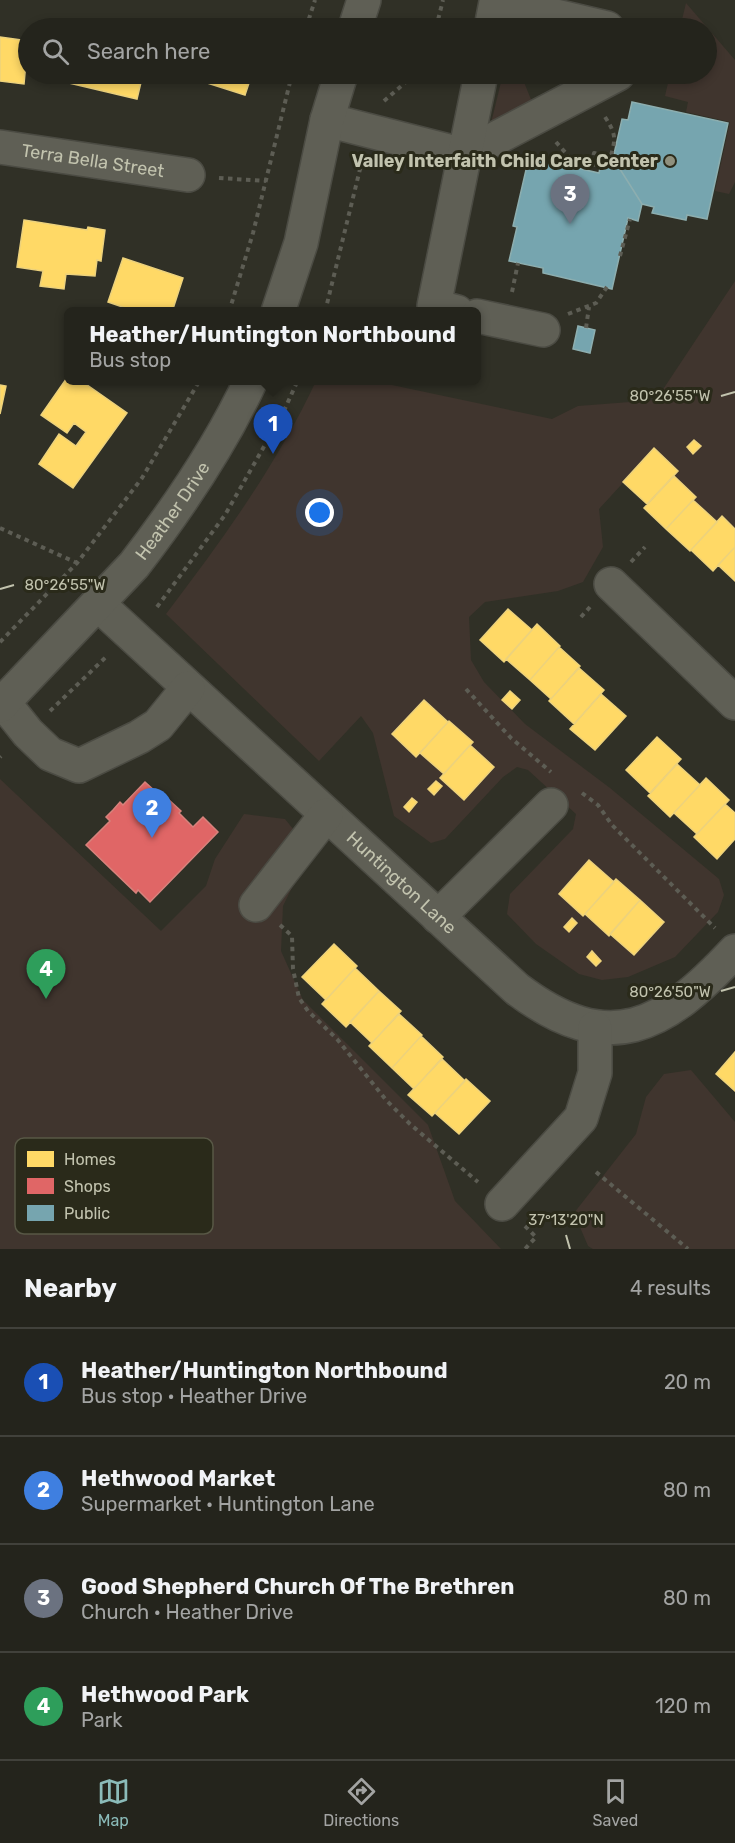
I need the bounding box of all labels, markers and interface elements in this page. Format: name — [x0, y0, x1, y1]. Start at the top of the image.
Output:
search box — [18, 18, 717, 84]
icon: search — [39, 35, 72, 68]
text: Search here — [87, 38, 210, 65]
street label: Terra Bella Street — [20, 139, 166, 182]
place label: Valley Interfaith Child Care Center — [351, 150, 658, 172]
marker: Valley Interfaith Child Care Center — [663, 154, 677, 168]
pin: 3 — [550, 174, 590, 224]
popup — [64, 307, 481, 385]
text: Heather/Huntington Northbound — [89, 321, 456, 348]
text: Bus stop — [89, 348, 171, 372]
text: 80°26'55"W — [630, 387, 710, 405]
pin: 1 — [254, 404, 292, 454]
street label: Heather Drive — [131, 458, 215, 565]
your location — [305, 498, 334, 527]
text: 80°26'55"W — [25, 576, 105, 594]
pin: 2 — [132, 788, 172, 838]
street label: Huntington Lane — [342, 827, 461, 939]
pin: 4 — [26, 950, 66, 999]
text: 80°26'50"W — [629, 983, 711, 1001]
legend — [15, 1138, 213, 1234]
text: Homes — [64, 1150, 116, 1169]
text: Shops — [64, 1177, 111, 1196]
text: Public — [64, 1204, 110, 1223]
text: 37°13'20"N — [528, 1211, 604, 1229]
text: Nearby — [24, 1273, 117, 1304]
text: 4 results — [630, 1276, 711, 1300]
text: Heather/Huntington Northbound — [81, 1357, 448, 1384]
text: 1 — [39, 1370, 48, 1394]
text: 20 m — [664, 1370, 711, 1394]
text: Bus stop · Heather Drive — [81, 1384, 307, 1408]
text: Hethwood Market — [81, 1465, 275, 1492]
text: 2 — [37, 1478, 50, 1502]
text: 80 m — [663, 1478, 711, 1502]
text: Supermarket · Huntington Lane — [81, 1492, 375, 1516]
text: Good Shepherd Church Of The Brethren — [81, 1573, 514, 1600]
text: 3 — [37, 1586, 50, 1610]
text: 80 m — [663, 1586, 711, 1610]
text: Church · Heather Drive — [81, 1600, 293, 1624]
text: Hethwood Park — [81, 1681, 249, 1708]
text: 4 — [37, 1694, 50, 1718]
text: 120 m — [655, 1694, 711, 1718]
text: Park — [81, 1708, 123, 1732]
tab: Map — [97, 1775, 130, 1830]
tab: Directions — [323, 1775, 399, 1830]
tab: Saved — [593, 1775, 638, 1830]

